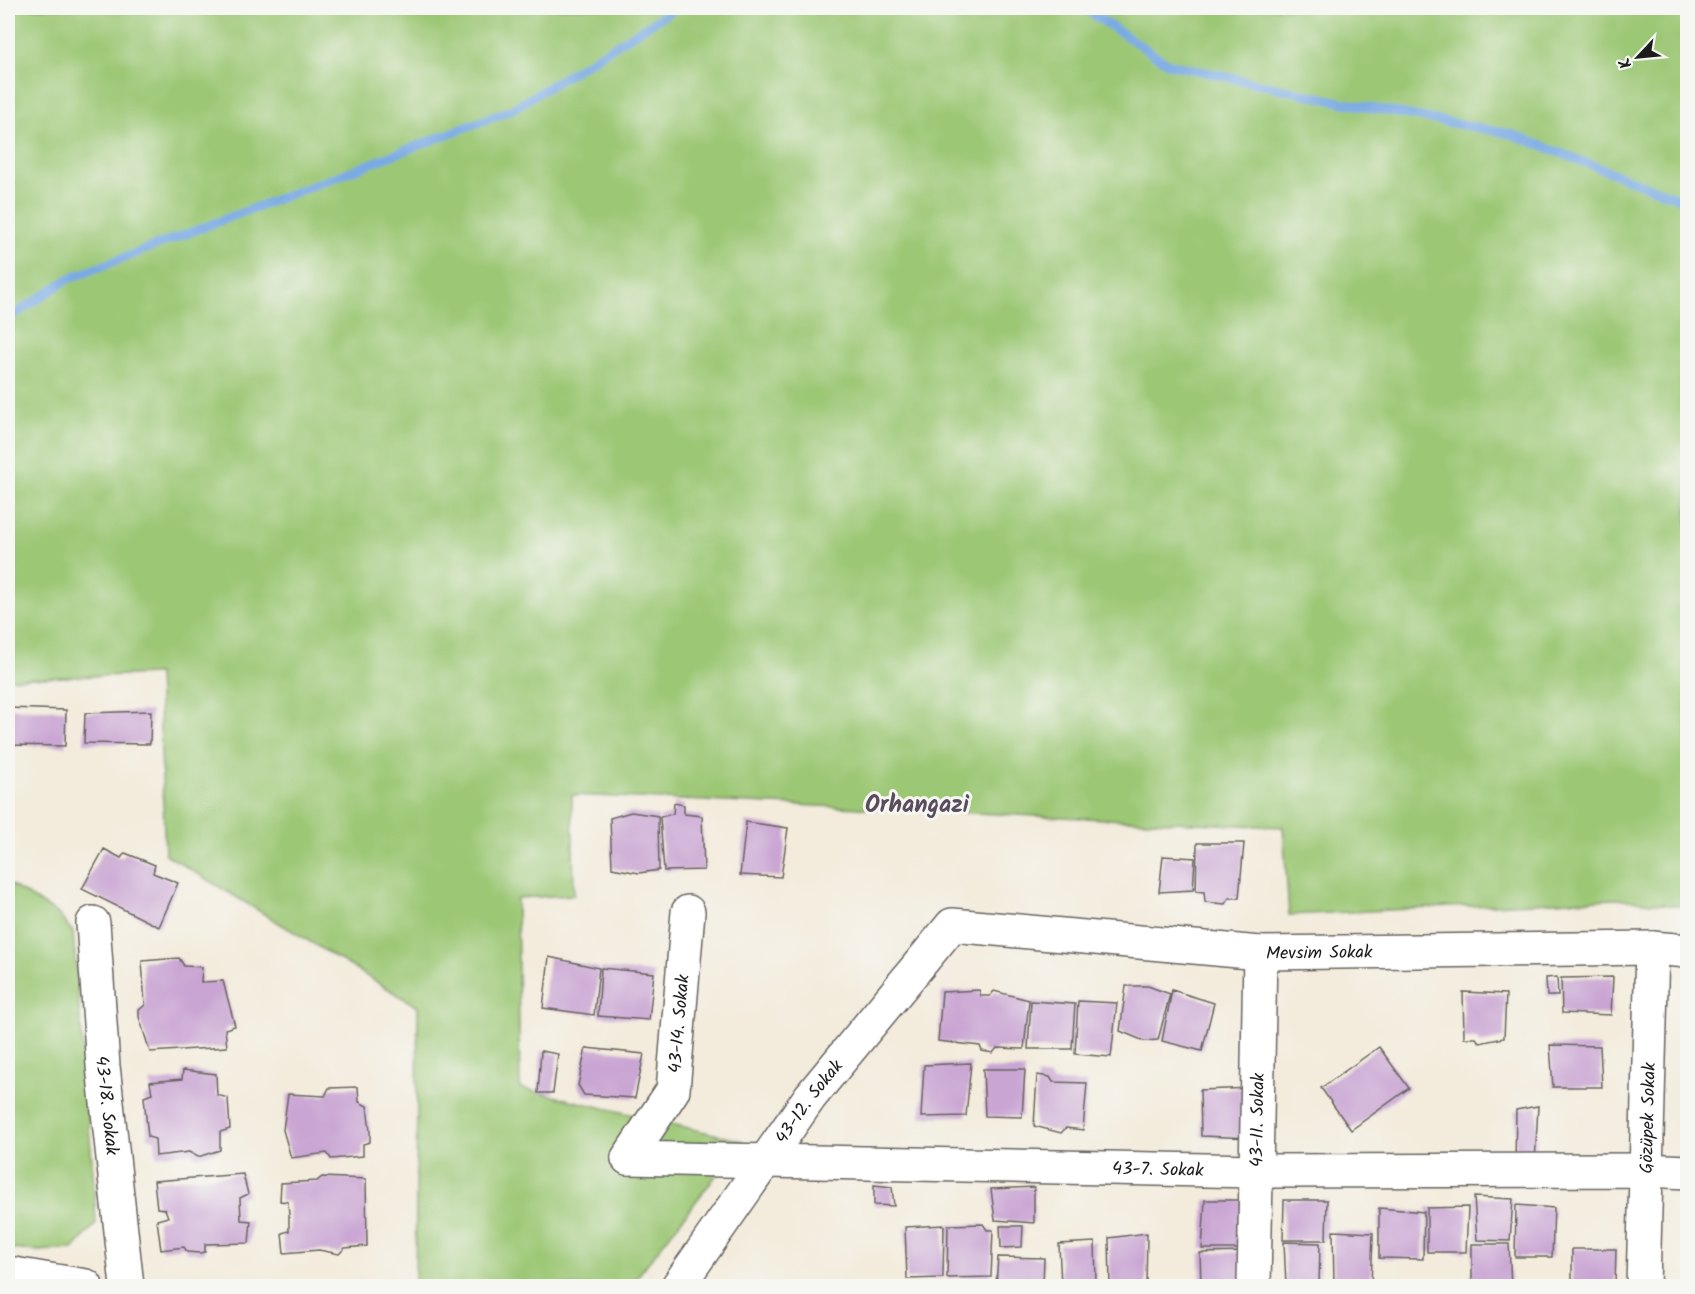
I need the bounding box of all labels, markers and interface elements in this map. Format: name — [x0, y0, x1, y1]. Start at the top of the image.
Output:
north arrow — [1608, 27, 1668, 87]
text: K — [1612, 53, 1639, 73]
district label: Orhangazi — [865, 786, 970, 825]
street label: Mevsim Sokak — [1266, 939, 1373, 969]
street label: 43-14. Sokak — [661, 973, 699, 1074]
street label: 43-12. Sokak — [768, 1054, 851, 1151]
street label: 43-18. Sokak — [86, 1055, 126, 1157]
street label: Gözüpek Sokak — [1633, 1062, 1665, 1174]
street label: 43-11. Sokak — [1243, 1072, 1274, 1167]
street label: 43-7. Sokak — [1112, 1155, 1204, 1186]

